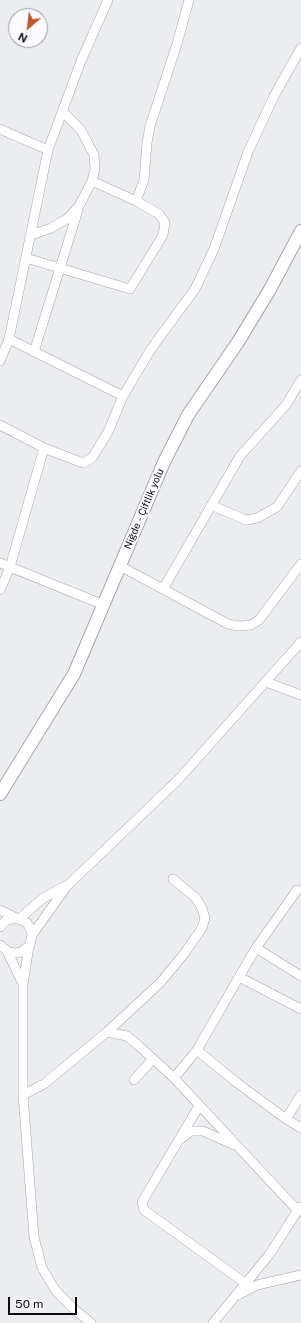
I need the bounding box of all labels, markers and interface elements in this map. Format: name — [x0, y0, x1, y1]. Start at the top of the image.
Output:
north arrow — [8, 8, 48, 48]
text: N — [16, 30, 29, 45]
street label: Niğde - Çiftlik yolu — [122, 467, 166, 551]
scale bar — [10, 1289, 79, 1315]
text: 50 m — [15, 1297, 43, 1311]

